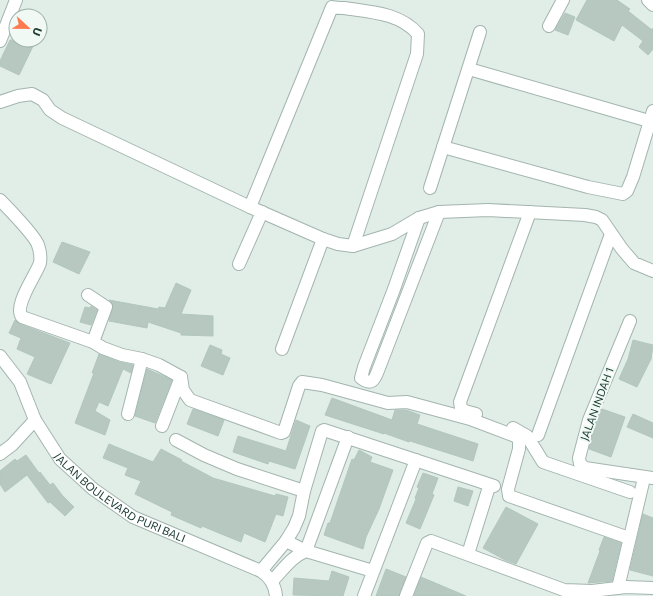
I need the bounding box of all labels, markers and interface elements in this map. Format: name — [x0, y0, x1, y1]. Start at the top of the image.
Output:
north arrow — [8, 8, 48, 48]
text: U — [30, 26, 45, 38]
street label: JALAN INDAH 1 — [577, 365, 617, 443]
street label: JALAN BOULEVARD PURI BALI — [51, 450, 188, 544]

